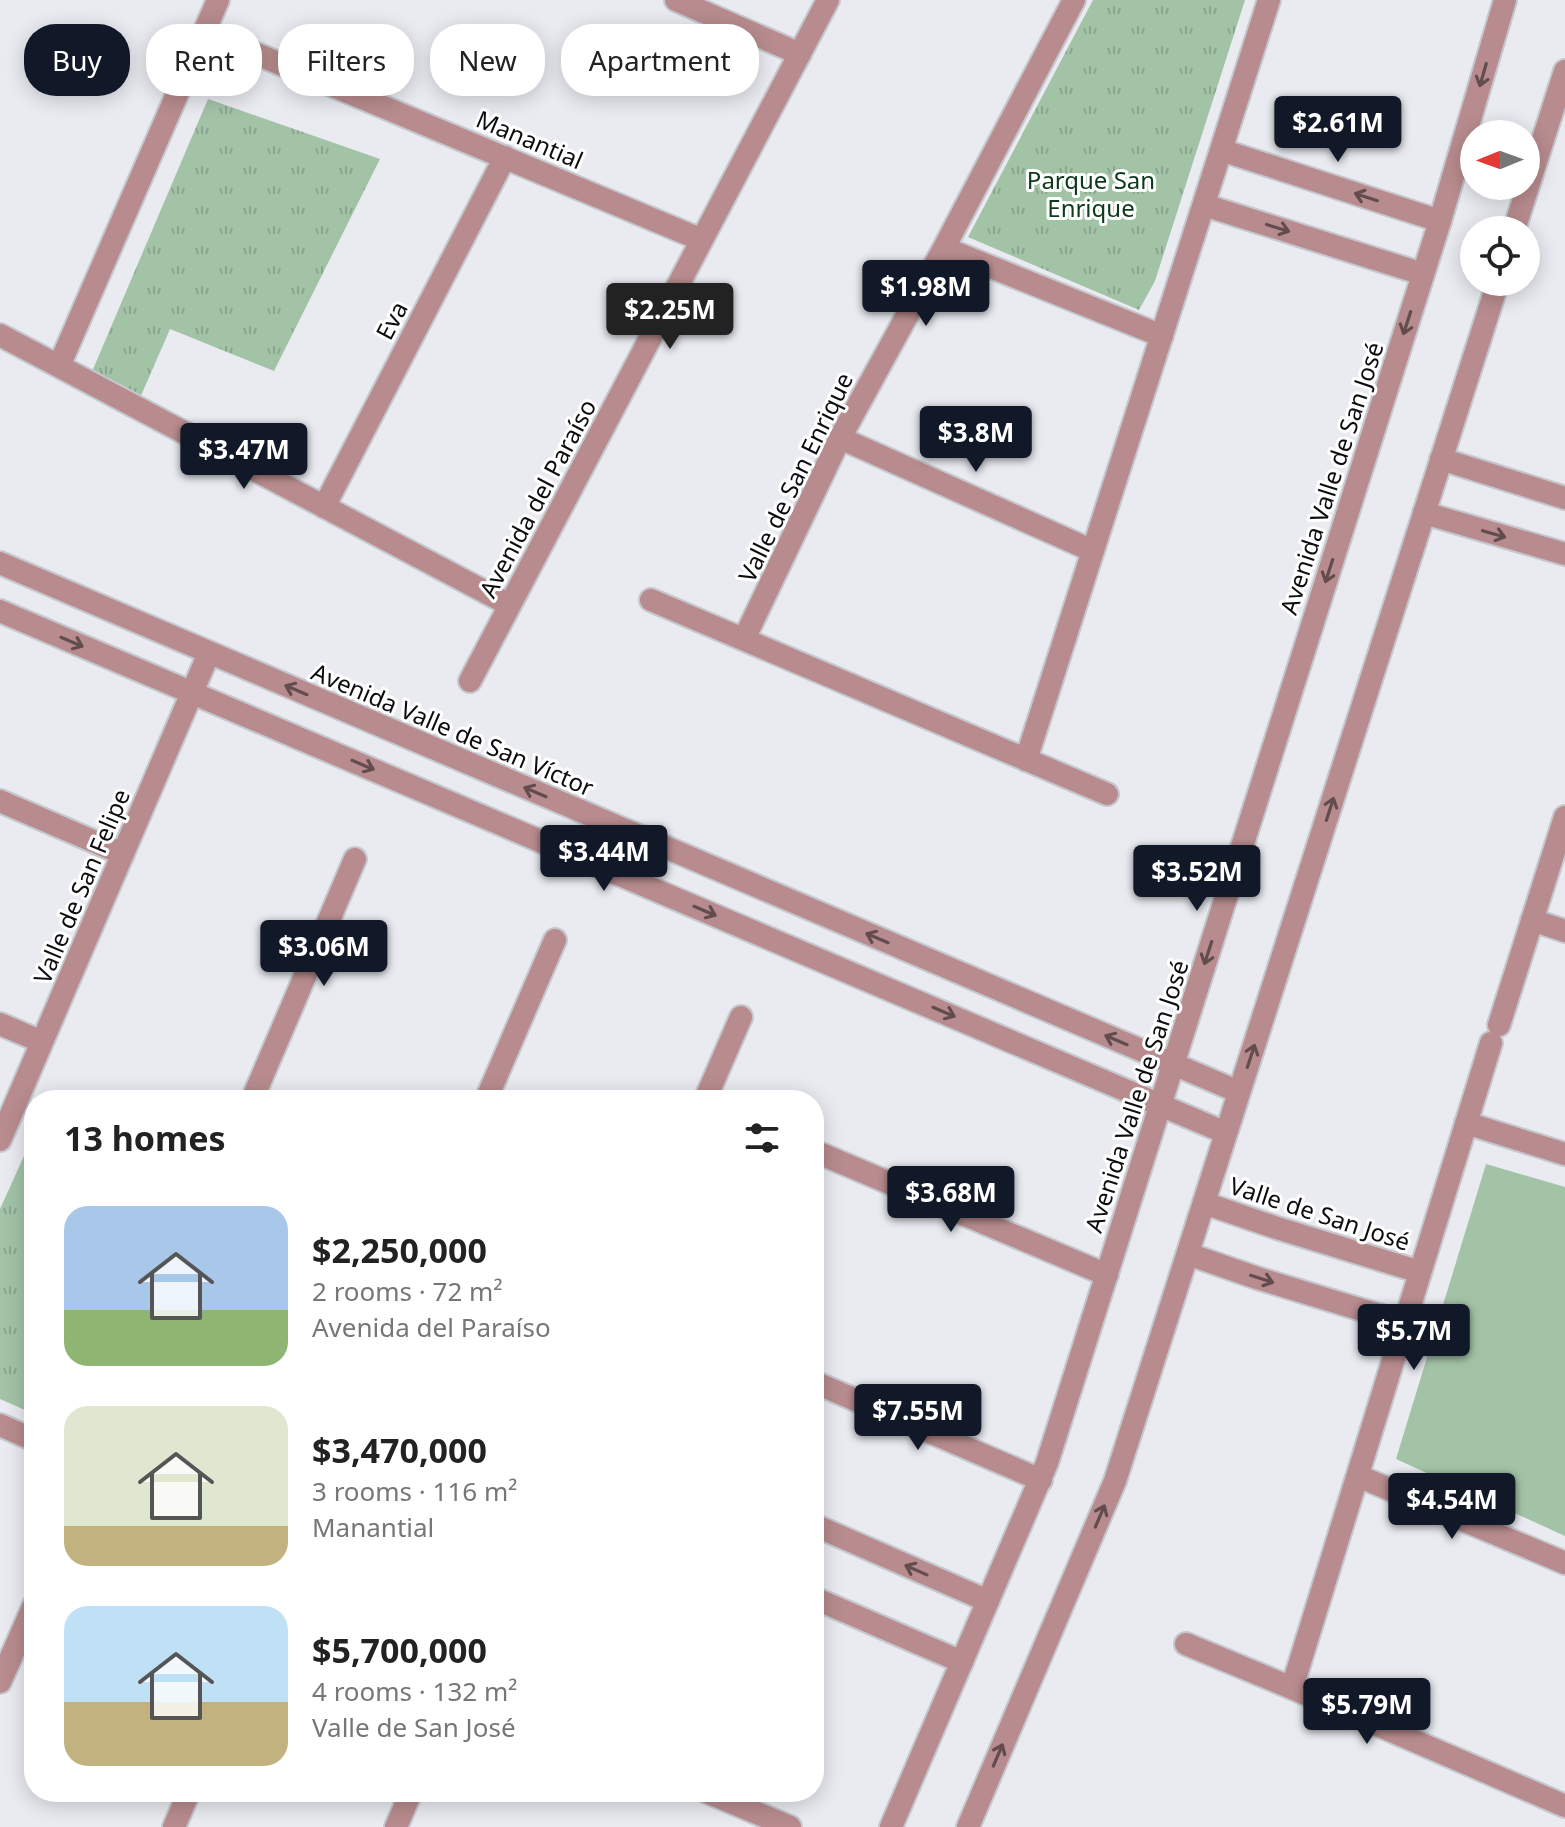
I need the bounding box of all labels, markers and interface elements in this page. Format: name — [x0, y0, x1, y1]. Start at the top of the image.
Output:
chip: Buy — [24, 24, 130, 96]
chip: Rent — [146, 24, 262, 96]
chip: Filters — [278, 24, 414, 96]
chip: New — [430, 24, 545, 96]
chip: Apartment — [561, 24, 759, 96]
one-way arrow — [1475, 61, 1490, 87]
pin: $2.61M — [1273, 96, 1403, 164]
street label: Manantial — [472, 102, 588, 176]
text: $2.61M — [1292, 104, 1384, 140]
north arrow — [1460, 120, 1540, 200]
map controls — [1460, 120, 1540, 296]
park label: Parque San Enrique — [1027, 163, 1155, 224]
one-way arrow — [1353, 189, 1379, 204]
button: locate — [1460, 216, 1540, 296]
one-way arrow — [1265, 221, 1291, 236]
pin: $1.98M — [861, 260, 991, 328]
text: $1.98M — [880, 268, 972, 304]
pin: $2.25M — [605, 283, 735, 351]
text: $2.25M — [624, 291, 716, 327]
street label: Eva — [367, 295, 415, 345]
one-way arrow — [1399, 310, 1414, 336]
street label: Avenida Valle de San José — [1271, 338, 1391, 618]
street label: Valle de San Enrique — [730, 367, 860, 587]
street label: Avenida del Paraíso — [471, 393, 603, 603]
pin: $3.8M — [920, 406, 1032, 474]
text: $3.8M — [938, 414, 1014, 450]
pin: $3.47M — [179, 423, 309, 491]
text: $3.47M — [198, 431, 290, 467]
one-way arrow — [1481, 527, 1507, 542]
one-way arrow — [1321, 558, 1336, 584]
one-way arrow — [59, 635, 84, 650]
street label: Avenida Valle de San Víctor — [307, 655, 599, 804]
one-way arrow — [284, 681, 309, 696]
one-way arrow — [350, 759, 375, 774]
one-way arrow — [523, 783, 548, 798]
street label: Valle de San Felipe — [25, 784, 137, 988]
one-way arrow — [1323, 796, 1338, 822]
pin: $3.44M — [539, 825, 669, 893]
text: $3.44M — [558, 833, 650, 869]
pin: $3.52M — [1132, 845, 1262, 913]
text: $3.52M — [1151, 853, 1243, 889]
one-way arrow — [692, 904, 717, 919]
pin: $3.06M — [259, 920, 389, 988]
text: $3.06M — [278, 928, 370, 964]
one-way arrow — [865, 929, 890, 944]
one-way arrow — [1200, 940, 1215, 965]
street label: Avenida Valle de San José — [1076, 956, 1196, 1236]
one-way arrow — [931, 1006, 956, 1021]
one-way arrow — [1104, 1031, 1129, 1046]
one-way arrow — [1244, 1044, 1259, 1070]
text: 13 homes — [64, 1115, 226, 1161]
icon: filters — [740, 1116, 784, 1160]
pin: $3.68M — [886, 1166, 1016, 1234]
street label: Valle de San José — [1226, 1168, 1414, 1258]
text: $3.68M — [905, 1174, 997, 1210]
text: $2,250,000 — [312, 1227, 487, 1273]
icon: home — [128, 1238, 224, 1334]
one-way arrow — [1248, 1272, 1274, 1287]
text: 2 rooms · 72 m² — [312, 1273, 502, 1309]
pin: $5.7M — [1358, 1304, 1470, 1372]
text: Avenida del Paraíso — [312, 1309, 551, 1345]
text: $5.7M — [1376, 1312, 1452, 1348]
pin: $7.55M — [853, 1384, 983, 1452]
text: $7.55M — [872, 1392, 964, 1428]
text: $3,470,000 — [312, 1427, 487, 1473]
icon: home — [128, 1438, 224, 1534]
text: 3 rooms · 116 m² — [312, 1473, 517, 1509]
pin: $4.54M — [1387, 1473, 1517, 1541]
text: $4.54M — [1406, 1481, 1498, 1517]
one-way arrow — [1094, 1504, 1109, 1529]
text: Manantial — [312, 1509, 434, 1545]
one-way arrow — [904, 1562, 928, 1577]
text: $5,700,000 — [312, 1627, 487, 1673]
icon: home — [128, 1638, 224, 1734]
text: 4 rooms · 132 m² — [312, 1673, 517, 1709]
pin: $5.79M — [1302, 1678, 1432, 1746]
text: $5.79M — [1321, 1686, 1413, 1722]
text: Valle de San José — [312, 1709, 516, 1745]
one-way arrow — [992, 1743, 1007, 1768]

